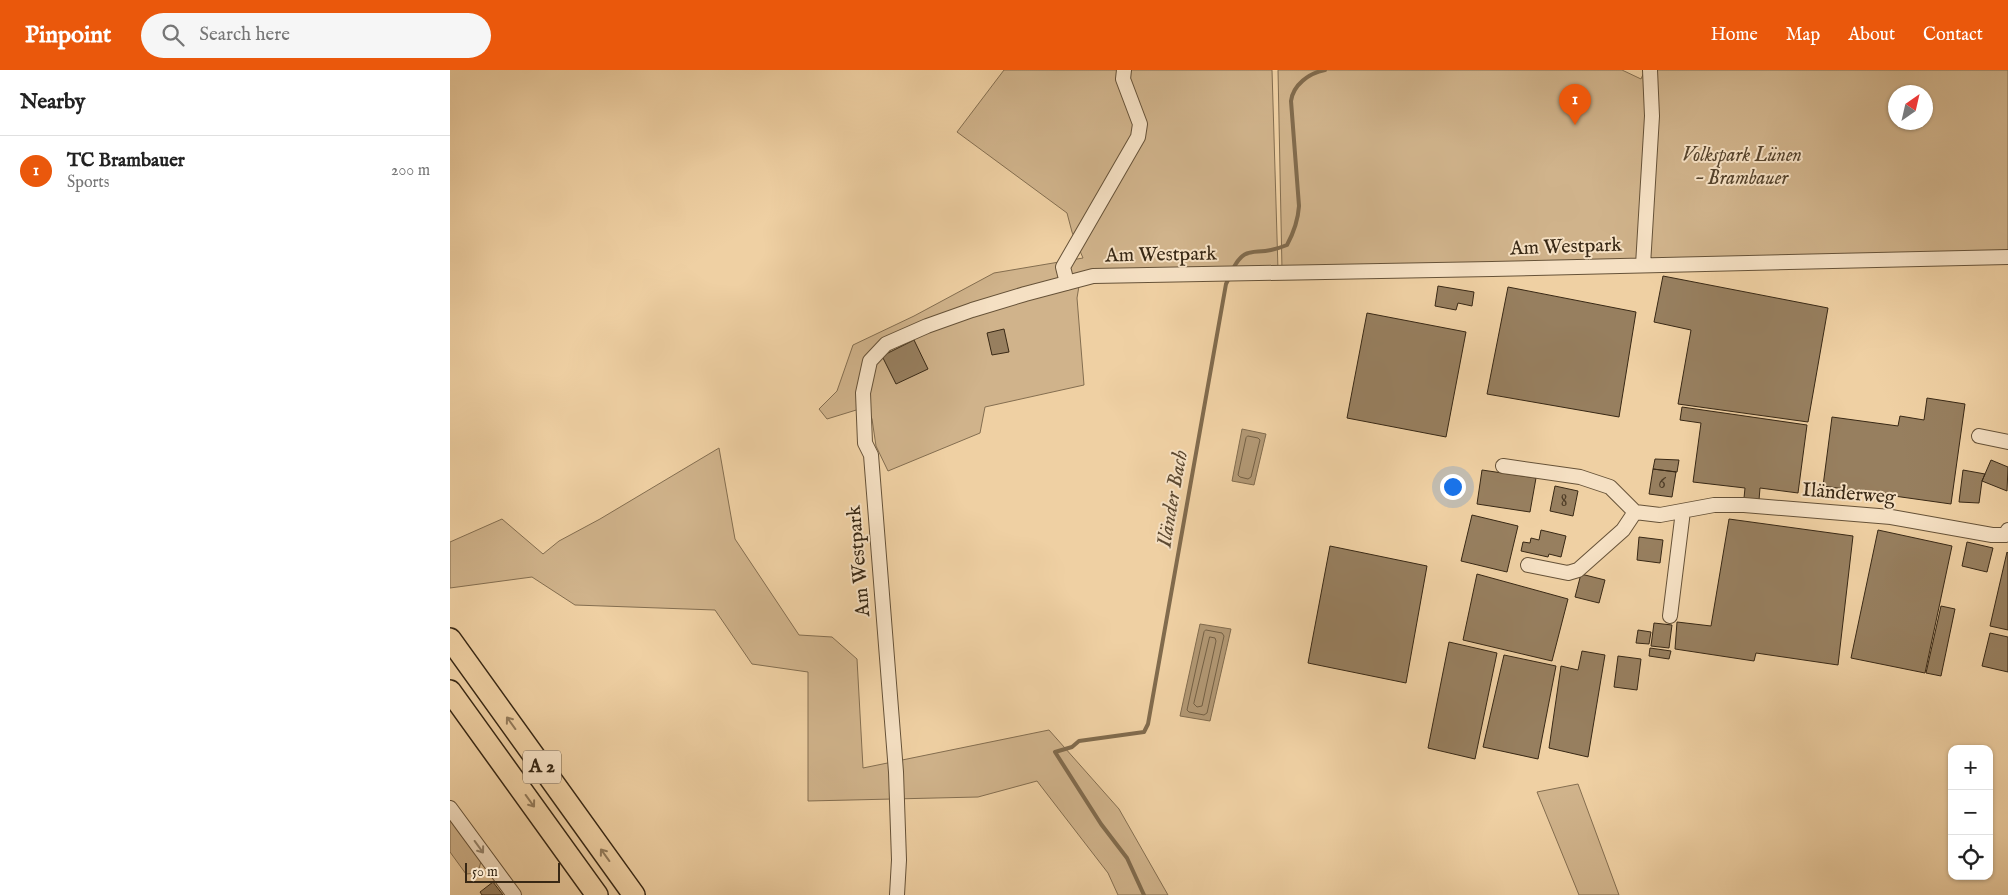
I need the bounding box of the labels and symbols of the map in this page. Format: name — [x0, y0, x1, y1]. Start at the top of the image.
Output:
pin: 1 — [1559, 84, 1591, 125]
north arrow — [1888, 85, 1933, 130]
park label: Volkspark Lünen – Brambauer — [1682, 143, 1802, 191]
street label: Am Westpark — [1509, 233, 1623, 261]
street label: Am Westpark — [1104, 242, 1217, 268]
water label: Iländer Bach — [1151, 448, 1195, 551]
house number: 6 — [1658, 472, 1666, 495]
your location — [1440, 474, 1466, 500]
street label: Iländerweg — [1801, 477, 1898, 511]
house number: 8 — [1560, 490, 1568, 513]
street label: Am Westpark — [842, 504, 876, 619]
one-way arrow — [505, 717, 516, 730]
road number: A 2 — [523, 750, 561, 784]
one-way arrow — [525, 794, 535, 808]
one-way arrow — [474, 840, 484, 854]
one-way arrow — [600, 849, 610, 863]
scale bar — [465, 860, 560, 883]

